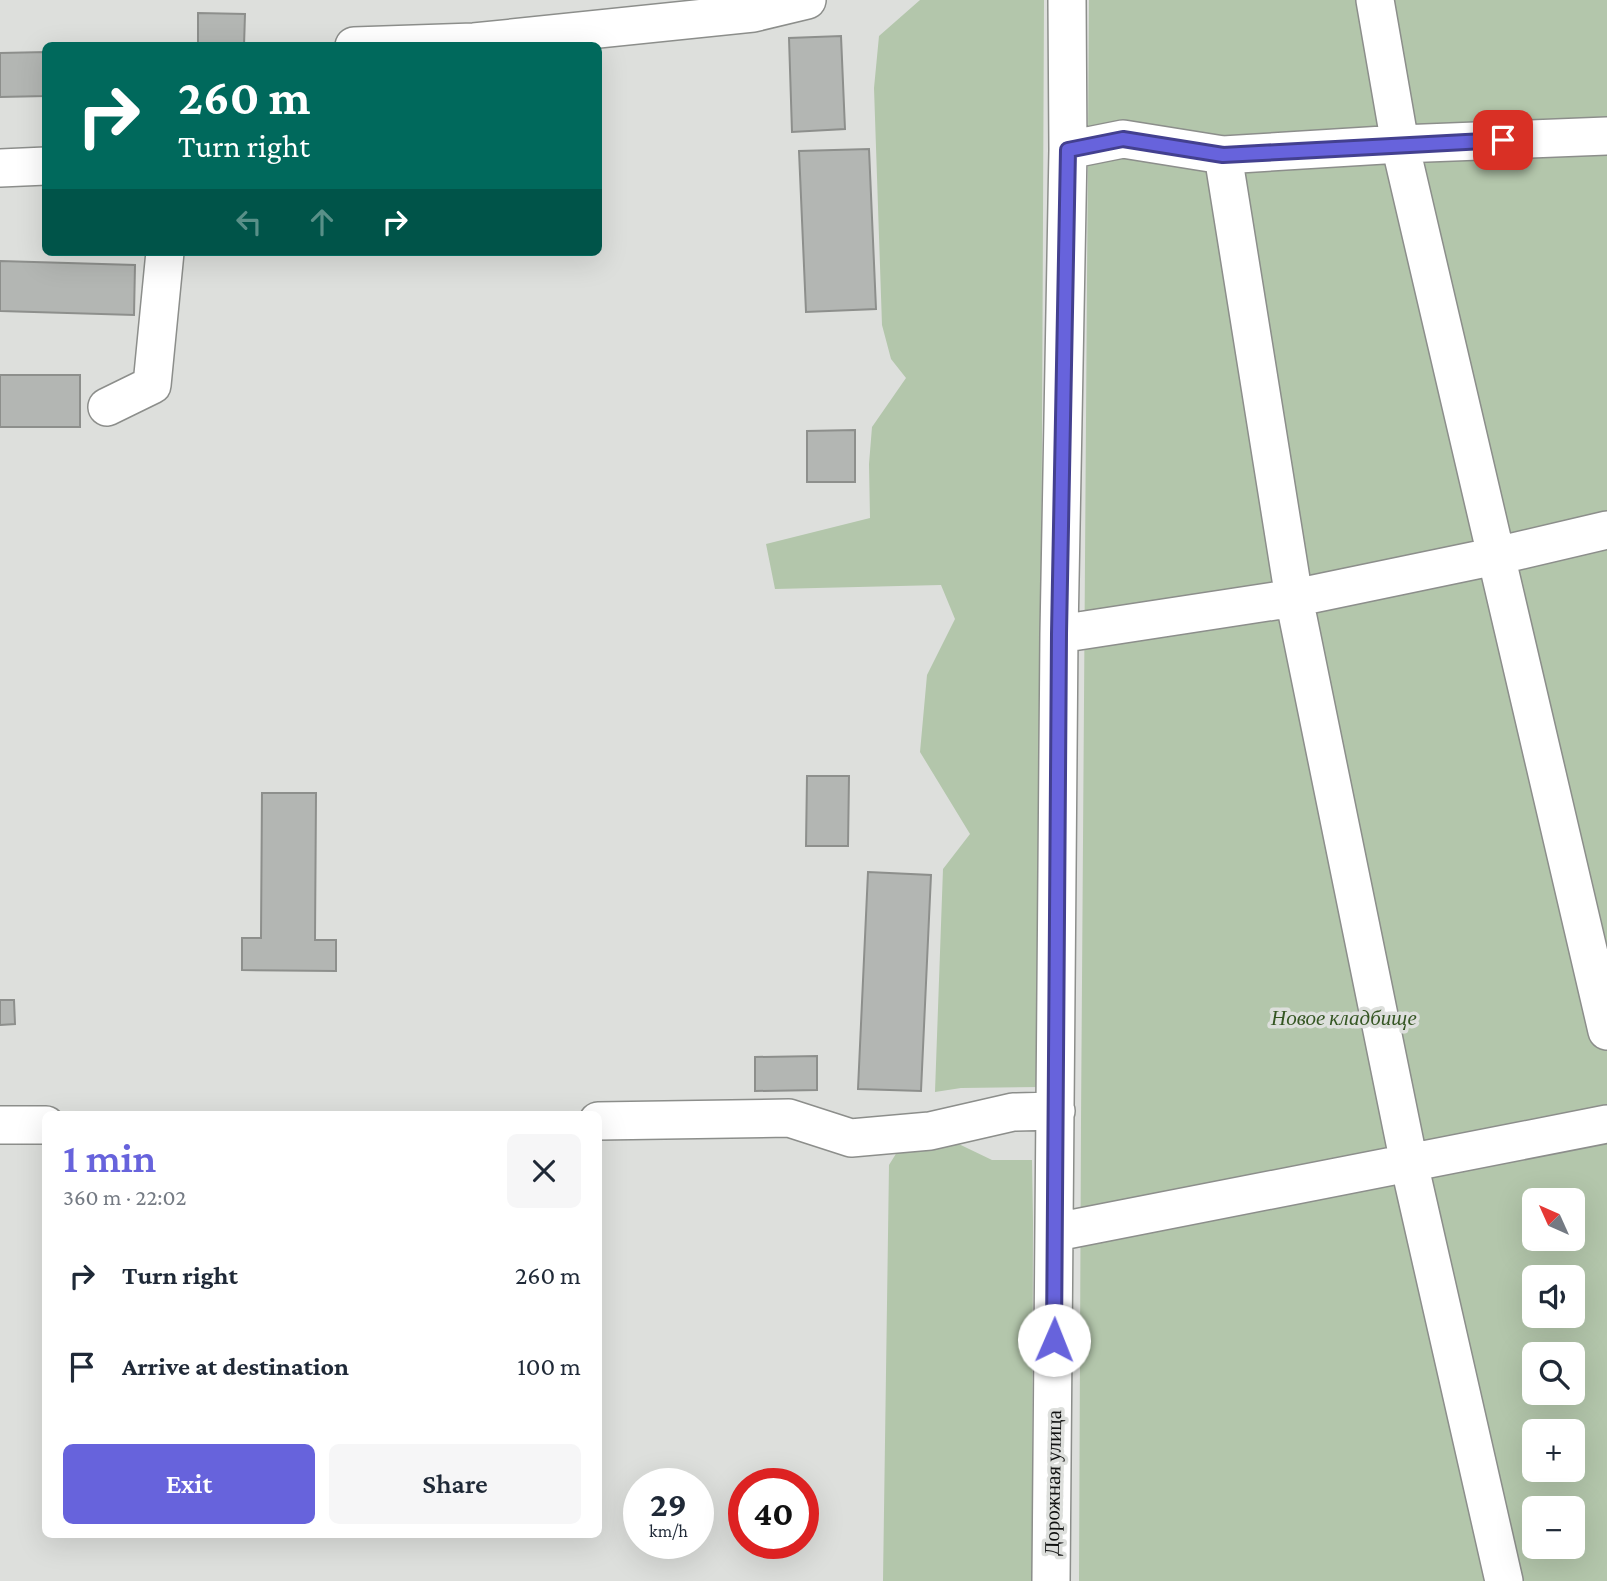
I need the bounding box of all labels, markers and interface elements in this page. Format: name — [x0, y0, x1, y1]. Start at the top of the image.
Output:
icon: right — [63, 70, 154, 161]
text: 260 m — [178, 70, 310, 125]
pin — [1473, 110, 1533, 170]
icon: arrive — [1484, 121, 1522, 159]
text: Turn right — [178, 128, 310, 164]
icon: left — [230, 203, 268, 241]
icon: ahead — [303, 203, 341, 241]
icon: right — [376, 203, 414, 241]
park label: Новое кладбище — [1270, 1006, 1417, 1030]
text: 1 min — [63, 1134, 156, 1181]
button: close — [507, 1134, 581, 1208]
text: 360 m · 22:02 — [63, 1184, 186, 1210]
north arrow — [1522, 1188, 1586, 1251]
map controls — [1522, 1188, 1585, 1559]
icon: right — [63, 1257, 101, 1295]
text: Turn right — [122, 1261, 238, 1290]
text: 260 m — [515, 1261, 581, 1290]
button: sound — [1522, 1265, 1585, 1328]
position arrow — [1017, 1303, 1091, 1377]
button: search — [1522, 1342, 1585, 1405]
icon: arrive — [63, 1348, 101, 1386]
text: Arrive at destination — [122, 1352, 349, 1381]
text: 100 m — [517, 1352, 581, 1381]
street label: Дорожная улица — [1040, 1409, 1066, 1556]
button: + — [1522, 1419, 1585, 1482]
button: Exit — [63, 1444, 315, 1524]
button: Share — [329, 1444, 581, 1524]
speed limit sign: 40 — [728, 1468, 819, 1559]
text: 29 — [650, 1485, 687, 1524]
button: − — [1522, 1496, 1585, 1559]
text: km/h — [649, 1521, 688, 1541]

